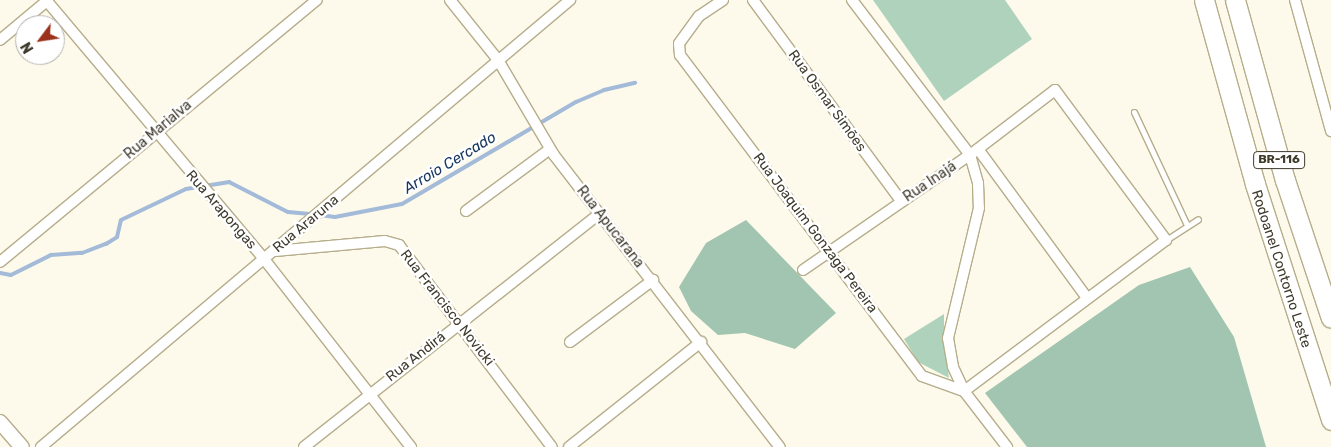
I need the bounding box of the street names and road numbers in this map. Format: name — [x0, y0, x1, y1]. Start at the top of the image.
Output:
street label: Rua Osmar Simões — [784, 47, 870, 155]
street label: Rua Marialva — [121, 97, 195, 163]
street label: Rua Joaquim Gonzaga Pereira — [749, 150, 881, 316]
road number: BR-116 — [1253, 150, 1305, 170]
street label: Rua Inajá — [900, 158, 960, 206]
street label: Rua Arapongas — [182, 167, 260, 253]
street label: Rua Apucarana — [573, 183, 647, 271]
street label: Rodoanel Contorno Leste — [1248, 188, 1314, 350]
street label: Rua Araruna — [270, 192, 342, 256]
street label: Rua Francisco Novicki — [396, 247, 498, 369]
street label: Rua Andirá — [383, 328, 449, 386]

